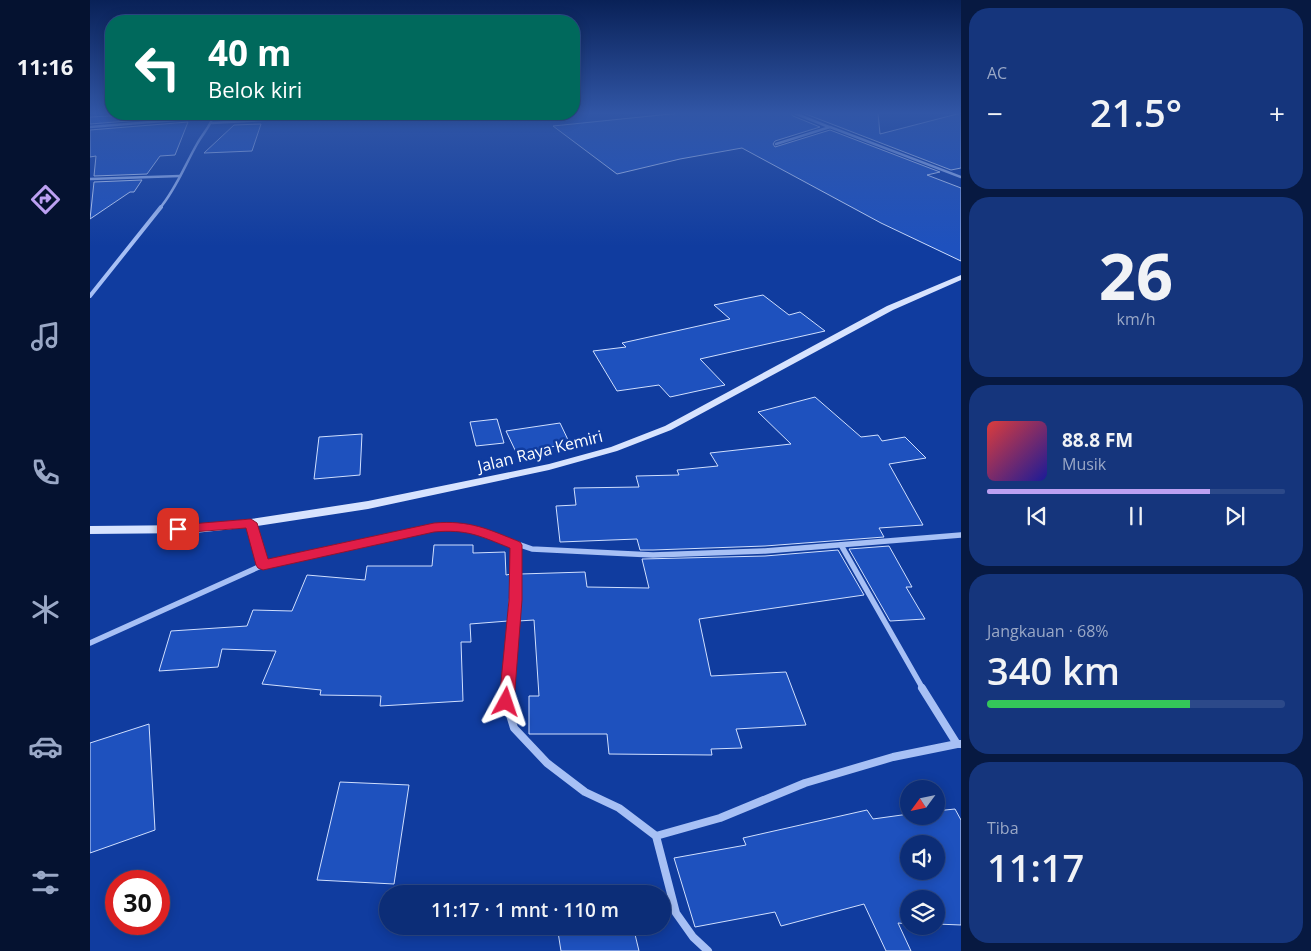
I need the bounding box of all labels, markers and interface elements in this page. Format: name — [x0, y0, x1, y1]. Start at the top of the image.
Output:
text: 40 m — [208, 29, 291, 76]
icon: left — [125, 35, 190, 100]
text: 11:16 — [17, 51, 73, 81]
text: AC — [987, 62, 1007, 84]
text: Belok kiri — [208, 74, 302, 104]
text: 21.5° — [1090, 86, 1182, 138]
text: − — [987, 94, 1003, 132]
text: + — [1269, 94, 1285, 132]
icon: directions — [28, 182, 63, 217]
text: 26 — [1099, 231, 1173, 319]
text: km/h — [1117, 308, 1155, 330]
icon: music — [28, 319, 63, 354]
street label: Jalan Raya Kemiri — [473, 425, 605, 478]
text: 88.8 FM — [1062, 427, 1133, 453]
text: Musik — [1062, 453, 1106, 475]
icon: phone — [28, 455, 63, 490]
icon: previous — [1023, 502, 1051, 530]
icon: pause — [1122, 502, 1150, 530]
icon: next — [1221, 502, 1249, 530]
pin — [157, 508, 199, 550]
icon: arrive — [164, 515, 192, 543]
icon: climate — [28, 592, 63, 627]
text: Jangkauan · 68% — [987, 620, 1109, 642]
text: 340 km — [987, 644, 1120, 696]
position arrow — [479, 675, 531, 727]
icon: car — [28, 729, 63, 764]
north arrow — [900, 780, 945, 825]
map controls — [900, 780, 945, 935]
text: Tiba — [987, 817, 1019, 839]
button: sound — [900, 835, 945, 880]
text: 11:17 — [987, 841, 1084, 893]
icon: filters — [28, 865, 63, 900]
speed limit sign: 30 — [105, 870, 170, 935]
button: layers — [900, 890, 945, 935]
text: 11:17 · 1 mnt · 110 m — [431, 897, 619, 923]

